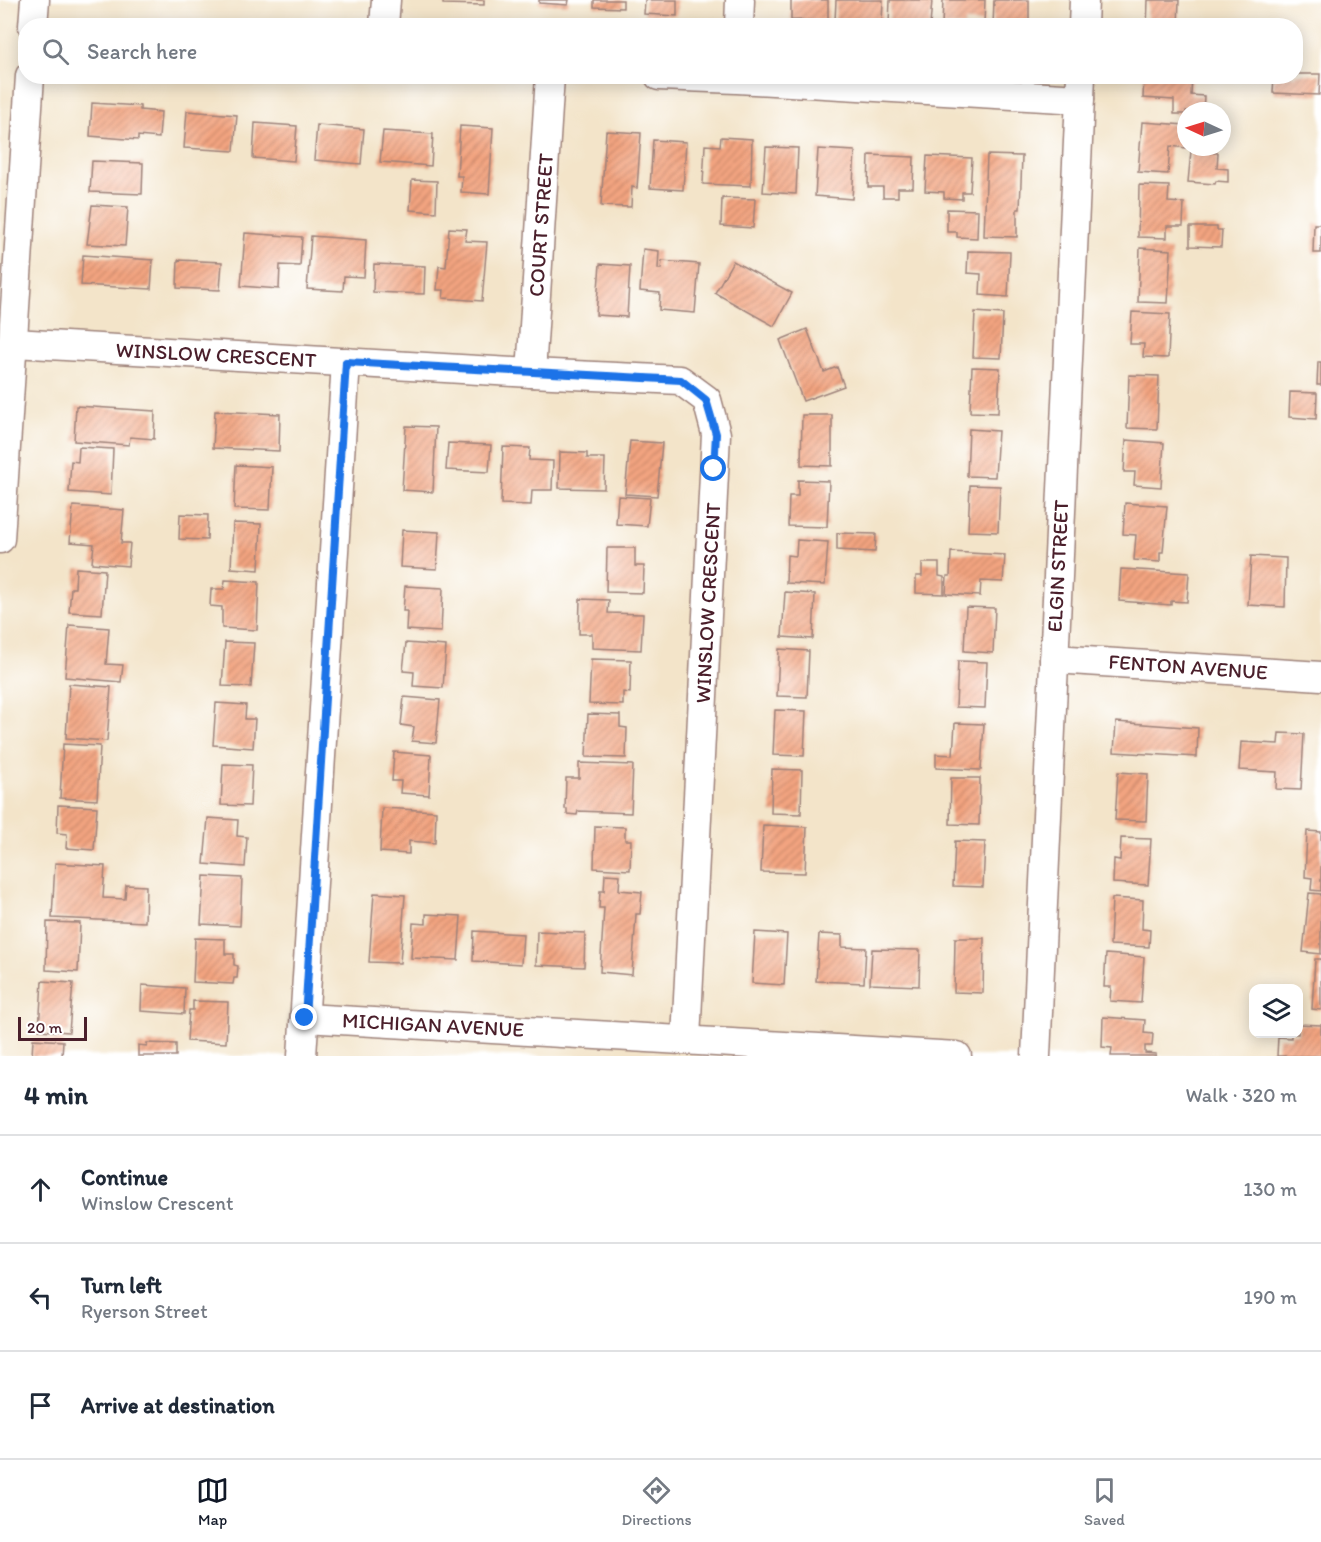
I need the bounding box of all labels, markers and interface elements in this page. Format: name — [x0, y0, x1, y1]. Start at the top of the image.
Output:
search box — [18, 18, 1303, 84]
icon: search — [39, 35, 72, 68]
text: Search here — [87, 38, 197, 65]
north arrow — [1177, 102, 1231, 156]
street label: COURT STREET — [523, 152, 558, 298]
street label: WINSLOW CRESCENT — [115, 337, 317, 372]
route start — [700, 455, 726, 481]
street label: ELGIN STREET — [1042, 499, 1073, 633]
street label: WINSLOW CRESCENT — [690, 502, 725, 704]
street label: FENTON AVENUE — [1108, 648, 1268, 685]
map controls — [1249, 984, 1303, 1038]
button: layers — [1249, 984, 1303, 1038]
route end — [291, 1004, 317, 1030]
street label: MICHIGAN AVENUE — [342, 1007, 525, 1042]
scale bar — [18, 1014, 87, 1042]
text: 20 m — [27, 1018, 62, 1037]
text: 4 min — [24, 1079, 88, 1111]
text: Walk · 320 m — [1185, 1083, 1297, 1107]
text: Continue — [81, 1164, 168, 1191]
icon: ahead — [24, 1173, 57, 1206]
text: 130 m — [1243, 1177, 1297, 1201]
text: Winslow Crescent — [81, 1191, 234, 1215]
text: Turn left — [81, 1272, 162, 1299]
icon: left — [24, 1281, 57, 1314]
text: 190 m — [1244, 1285, 1297, 1309]
text: Ryerson Street — [81, 1299, 208, 1323]
icon: arrive — [24, 1389, 57, 1422]
text: Arrive at destination — [81, 1392, 275, 1419]
tab: Map — [196, 1474, 229, 1529]
tab: Directions — [621, 1474, 692, 1529]
tab: Saved — [1084, 1474, 1125, 1529]

